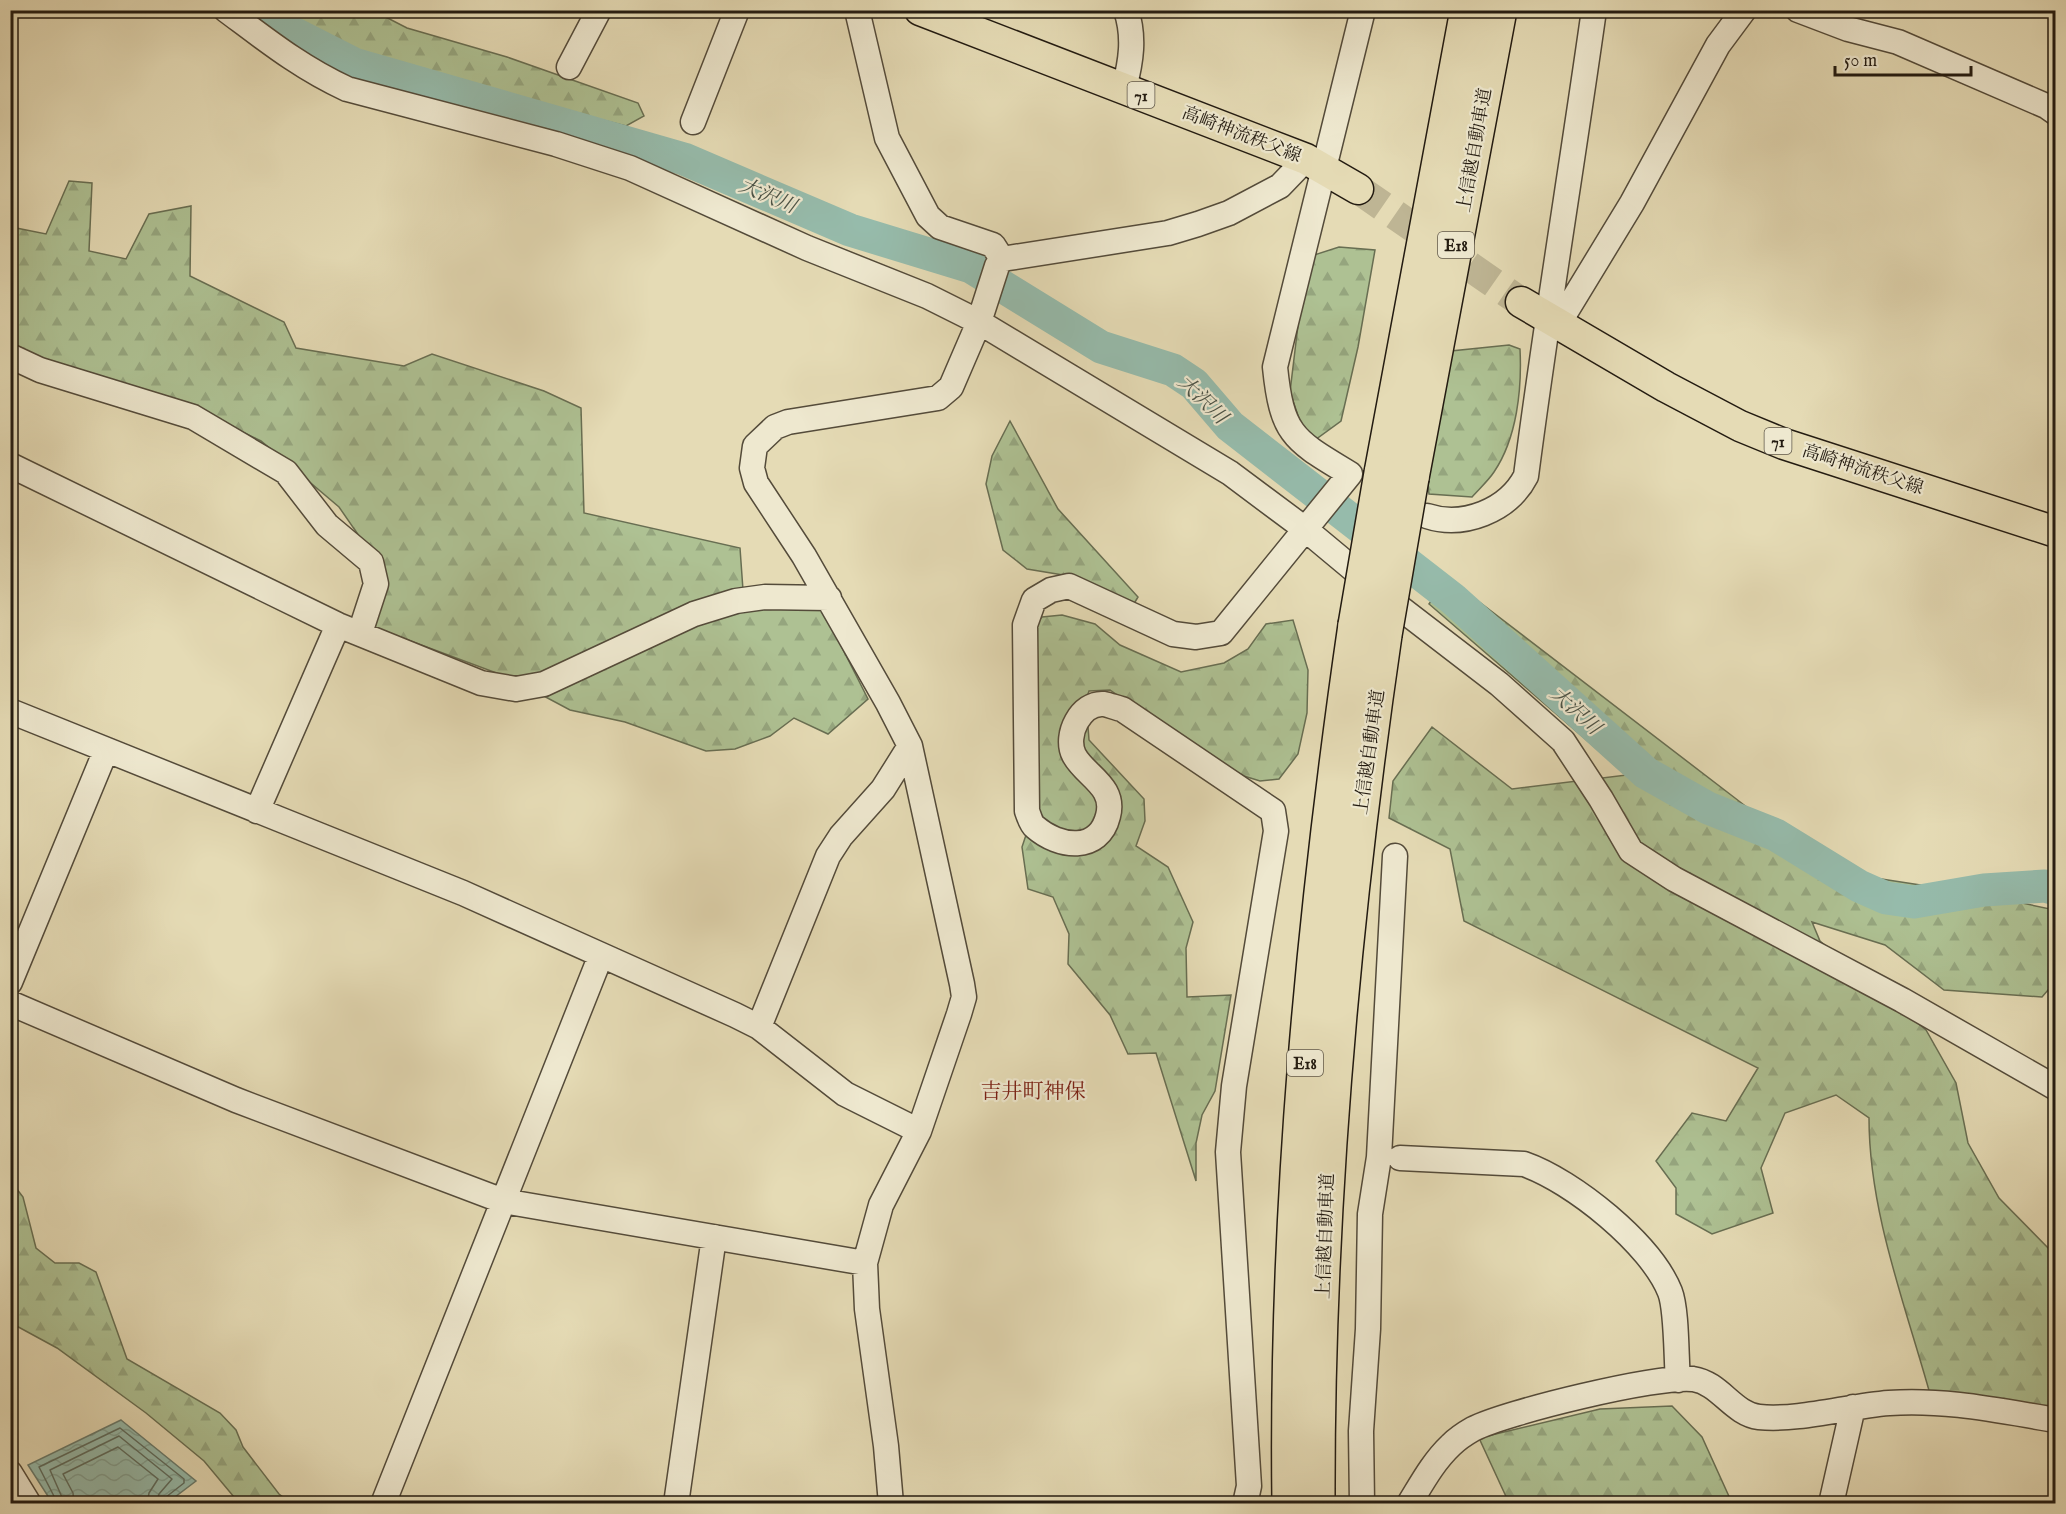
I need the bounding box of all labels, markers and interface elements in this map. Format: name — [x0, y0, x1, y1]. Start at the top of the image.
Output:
scale bar — [1835, 39, 1972, 77]
text: 50 m — [1844, 50, 1877, 73]
road number: 71 — [1128, 82, 1154, 108]
street label: 上信越自動車道 — [1453, 86, 1498, 214]
street label: 高崎神流秩父線 — [1179, 102, 1304, 169]
water label: 大沢川 — [735, 173, 802, 220]
road number: E18 — [1438, 232, 1474, 258]
water label: 大沢川 — [1172, 370, 1234, 431]
road number: 71 — [1764, 428, 1792, 454]
street label: 高崎神流秩父線 — [1799, 440, 1926, 501]
water label: 大沢川 — [1544, 682, 1607, 742]
street label: 上信越自動車道 — [1350, 688, 1391, 816]
road number: E18 — [1287, 1050, 1323, 1076]
district label: 吉井町神保 — [981, 1079, 1086, 1106]
street label: 上信越自動車道 — [1313, 1173, 1340, 1299]

